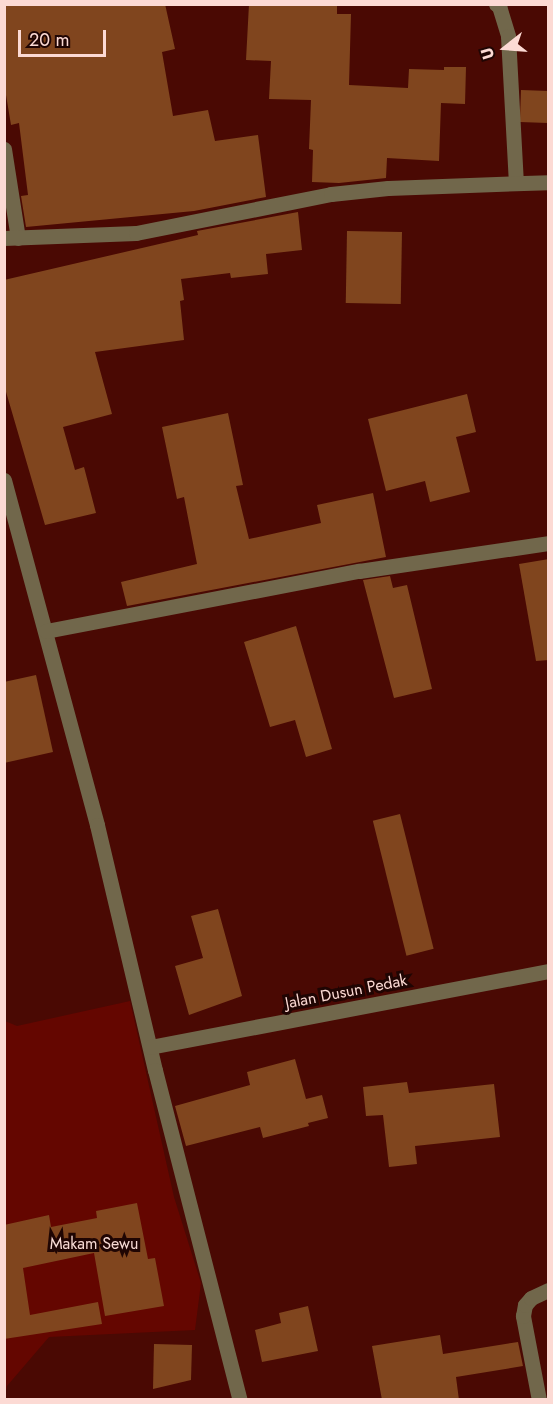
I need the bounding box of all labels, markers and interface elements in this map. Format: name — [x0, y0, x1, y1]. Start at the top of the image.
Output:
scale bar — [21, 18, 110, 56]
north arrow — [475, 18, 535, 78]
text: 20 m — [29, 27, 69, 53]
text: U — [475, 45, 500, 62]
street label: Jalan Dusun Pedak — [283, 971, 409, 1013]
park label: Makam Sewu — [50, 1234, 138, 1254]

